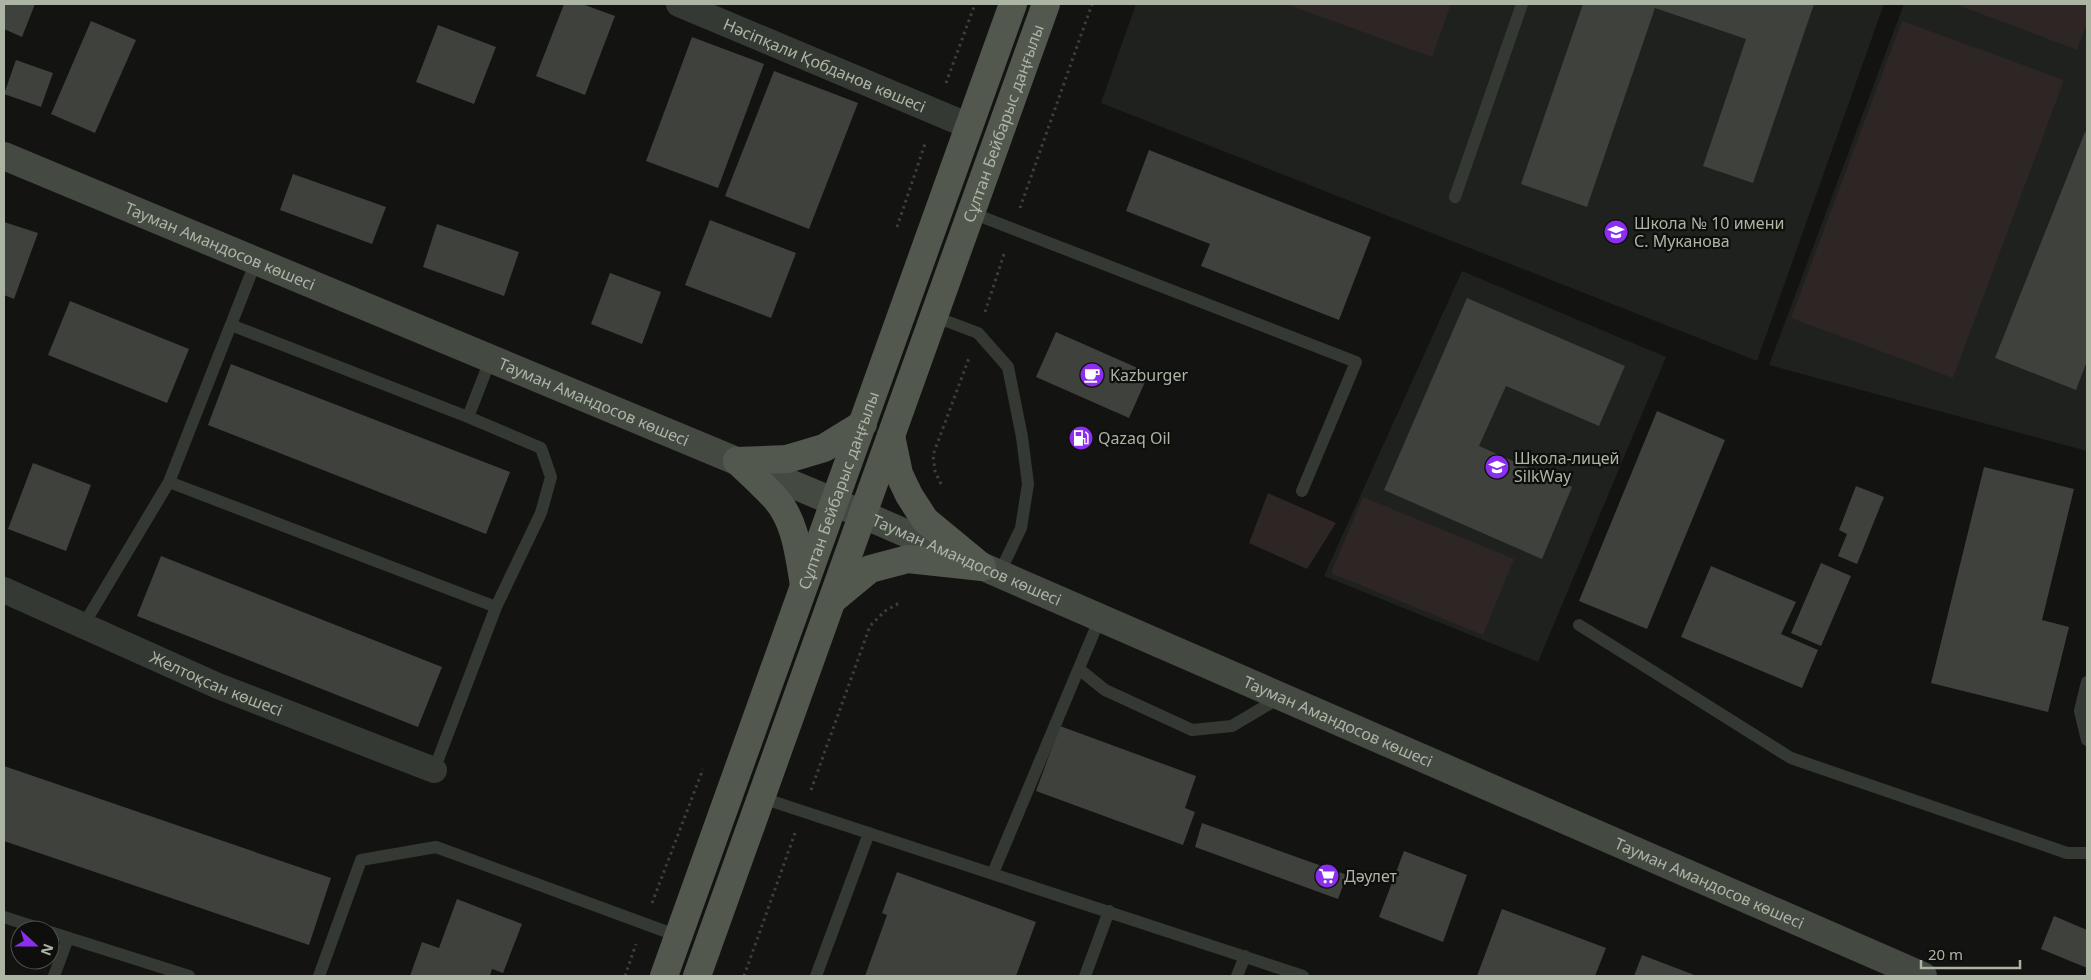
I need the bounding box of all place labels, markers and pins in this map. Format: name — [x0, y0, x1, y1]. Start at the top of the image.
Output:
place label: Школа № 10 имени С. Муканова — [1634, 212, 1784, 252]
school or university icon: Школа № 10 имени С. Муканова — [1603, 219, 1629, 245]
cafe icon: Kazburger — [1079, 362, 1105, 388]
place label: Kazburger — [1110, 364, 1188, 386]
fuel station icon: Qazaq Oil — [1068, 425, 1094, 451]
place label: Qazaq Oil — [1098, 427, 1171, 449]
place label: Школа-лицей SilkWay — [1514, 447, 1620, 487]
school or university icon: Школа-лицей SilkWay — [1484, 454, 1510, 480]
supermarket icon: Дәулет — [1314, 863, 1340, 889]
place label: Дәулет — [1344, 865, 1398, 887]

